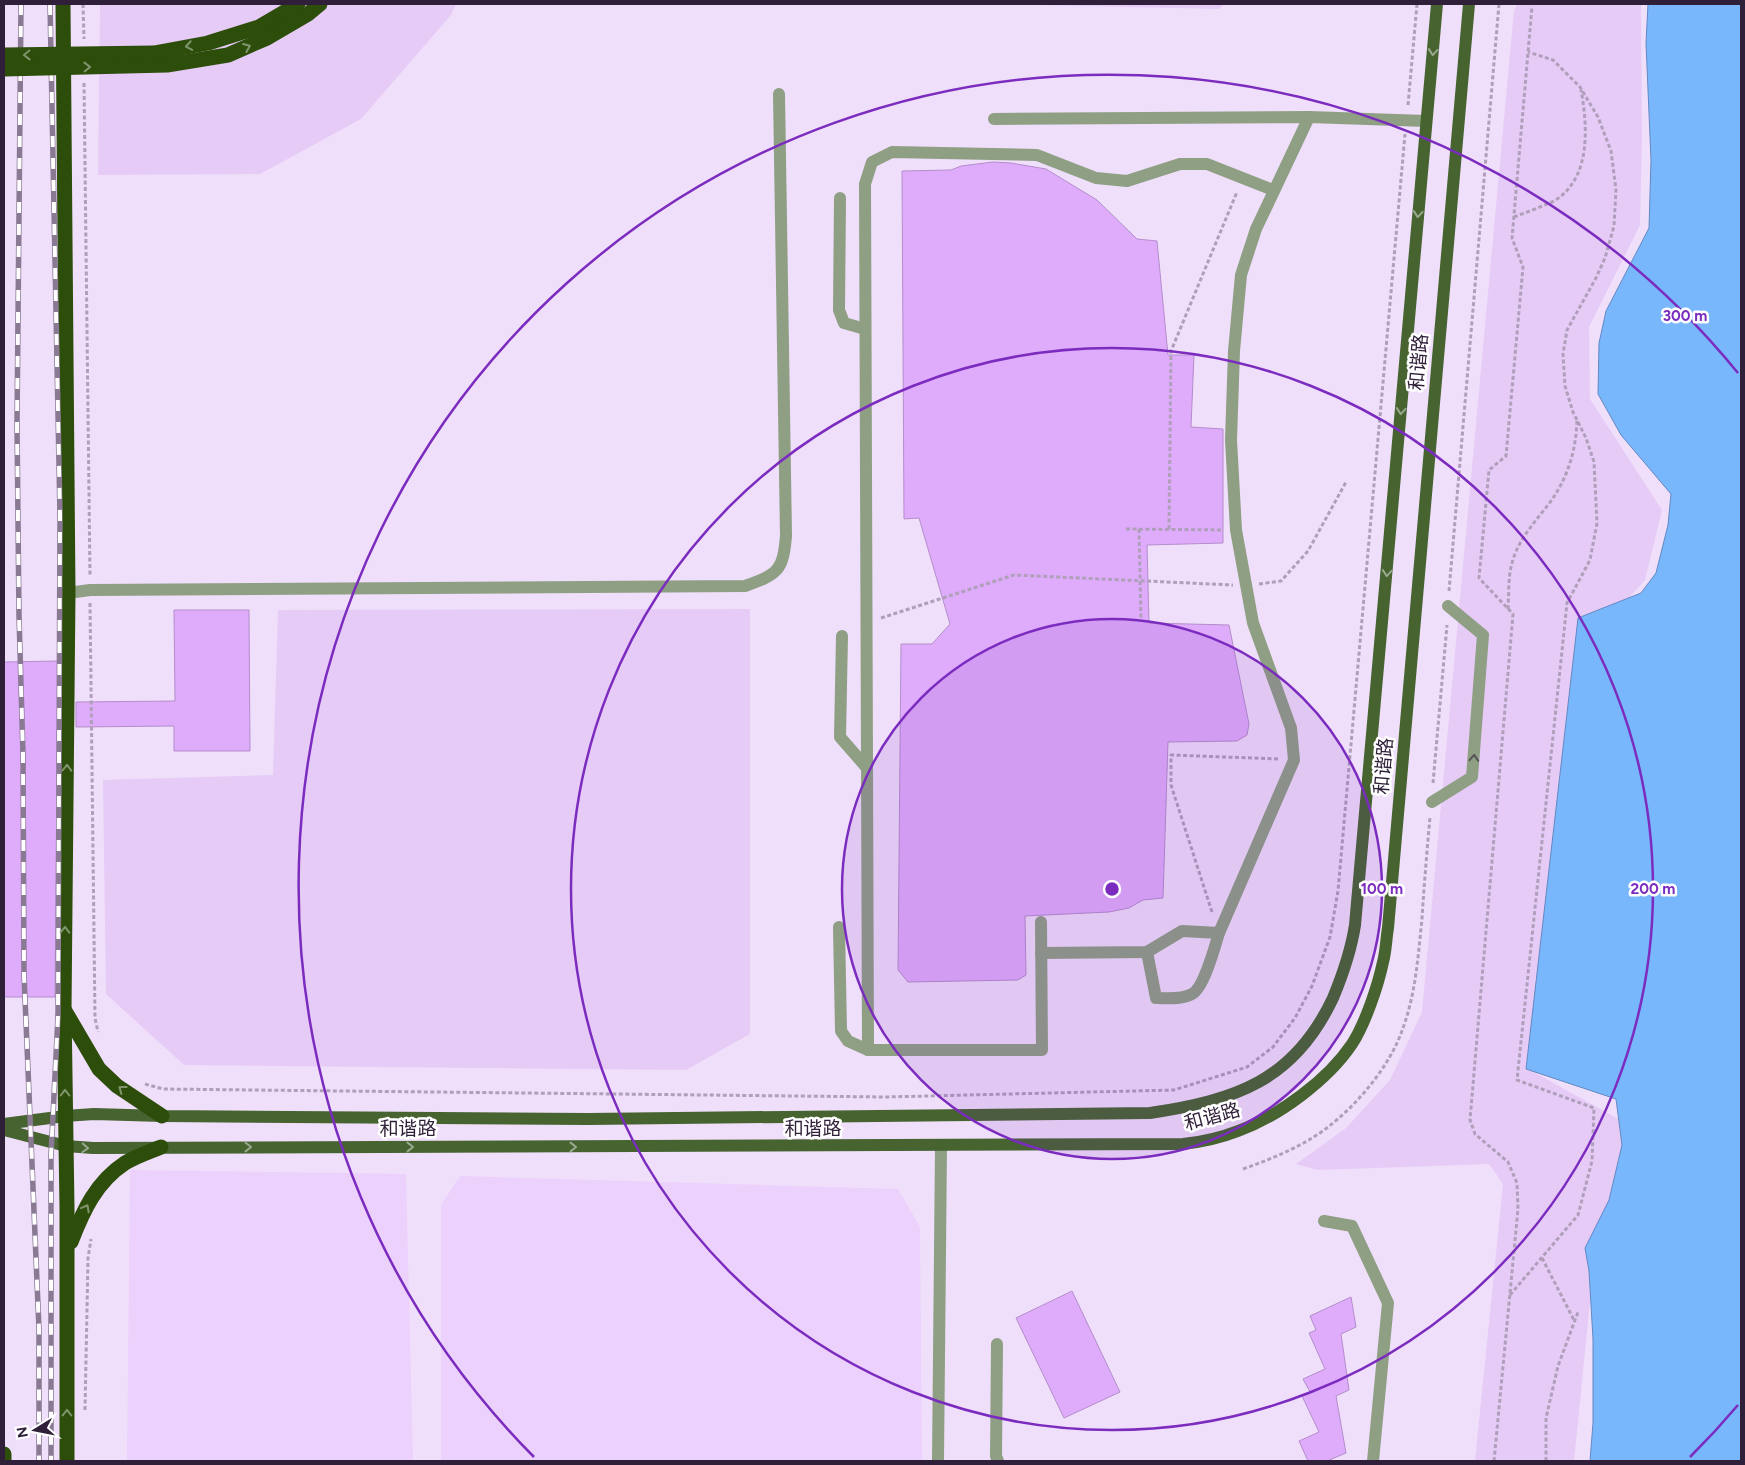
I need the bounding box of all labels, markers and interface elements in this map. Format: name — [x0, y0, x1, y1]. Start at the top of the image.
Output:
one-way arrow — [184, 41, 193, 51]
one-way arrow — [243, 42, 251, 52]
one-way arrow — [23, 49, 31, 60]
one-way arrow — [1428, 49, 1439, 57]
one-way arrow — [84, 61, 92, 72]
one-way arrow — [1413, 210, 1424, 218]
text: 300 m — [1663, 307, 1707, 325]
street label: 和谐路 — [1405, 333, 1432, 391]
one-way arrow — [1396, 407, 1407, 415]
one-way arrow — [1382, 569, 1393, 577]
street label: 和谐路 — [1370, 737, 1397, 795]
one-way arrow — [1468, 754, 1479, 762]
one-way arrow — [61, 763, 72, 771]
centre of rings — [1103, 880, 1121, 898]
text: 100 m — [1361, 880, 1403, 898]
text: 200 m — [1631, 880, 1675, 898]
one-way arrow — [60, 926, 70, 934]
one-way arrow — [118, 1086, 128, 1095]
one-way arrow — [60, 1088, 70, 1096]
street label: 和谐路 — [1182, 1098, 1243, 1135]
street label: 和谐路 — [379, 1117, 437, 1140]
street label: 和谐路 — [784, 1117, 842, 1140]
one-way arrow — [82, 1142, 90, 1153]
one-way arrow — [244, 1142, 252, 1152]
one-way arrow — [407, 1142, 415, 1152]
one-way arrow — [570, 1142, 577, 1152]
one-way arrow — [79, 1204, 89, 1213]
north arrow — [10, 1405, 60, 1455]
one-way arrow — [62, 1408, 72, 1416]
text: N — [13, 1425, 32, 1439]

